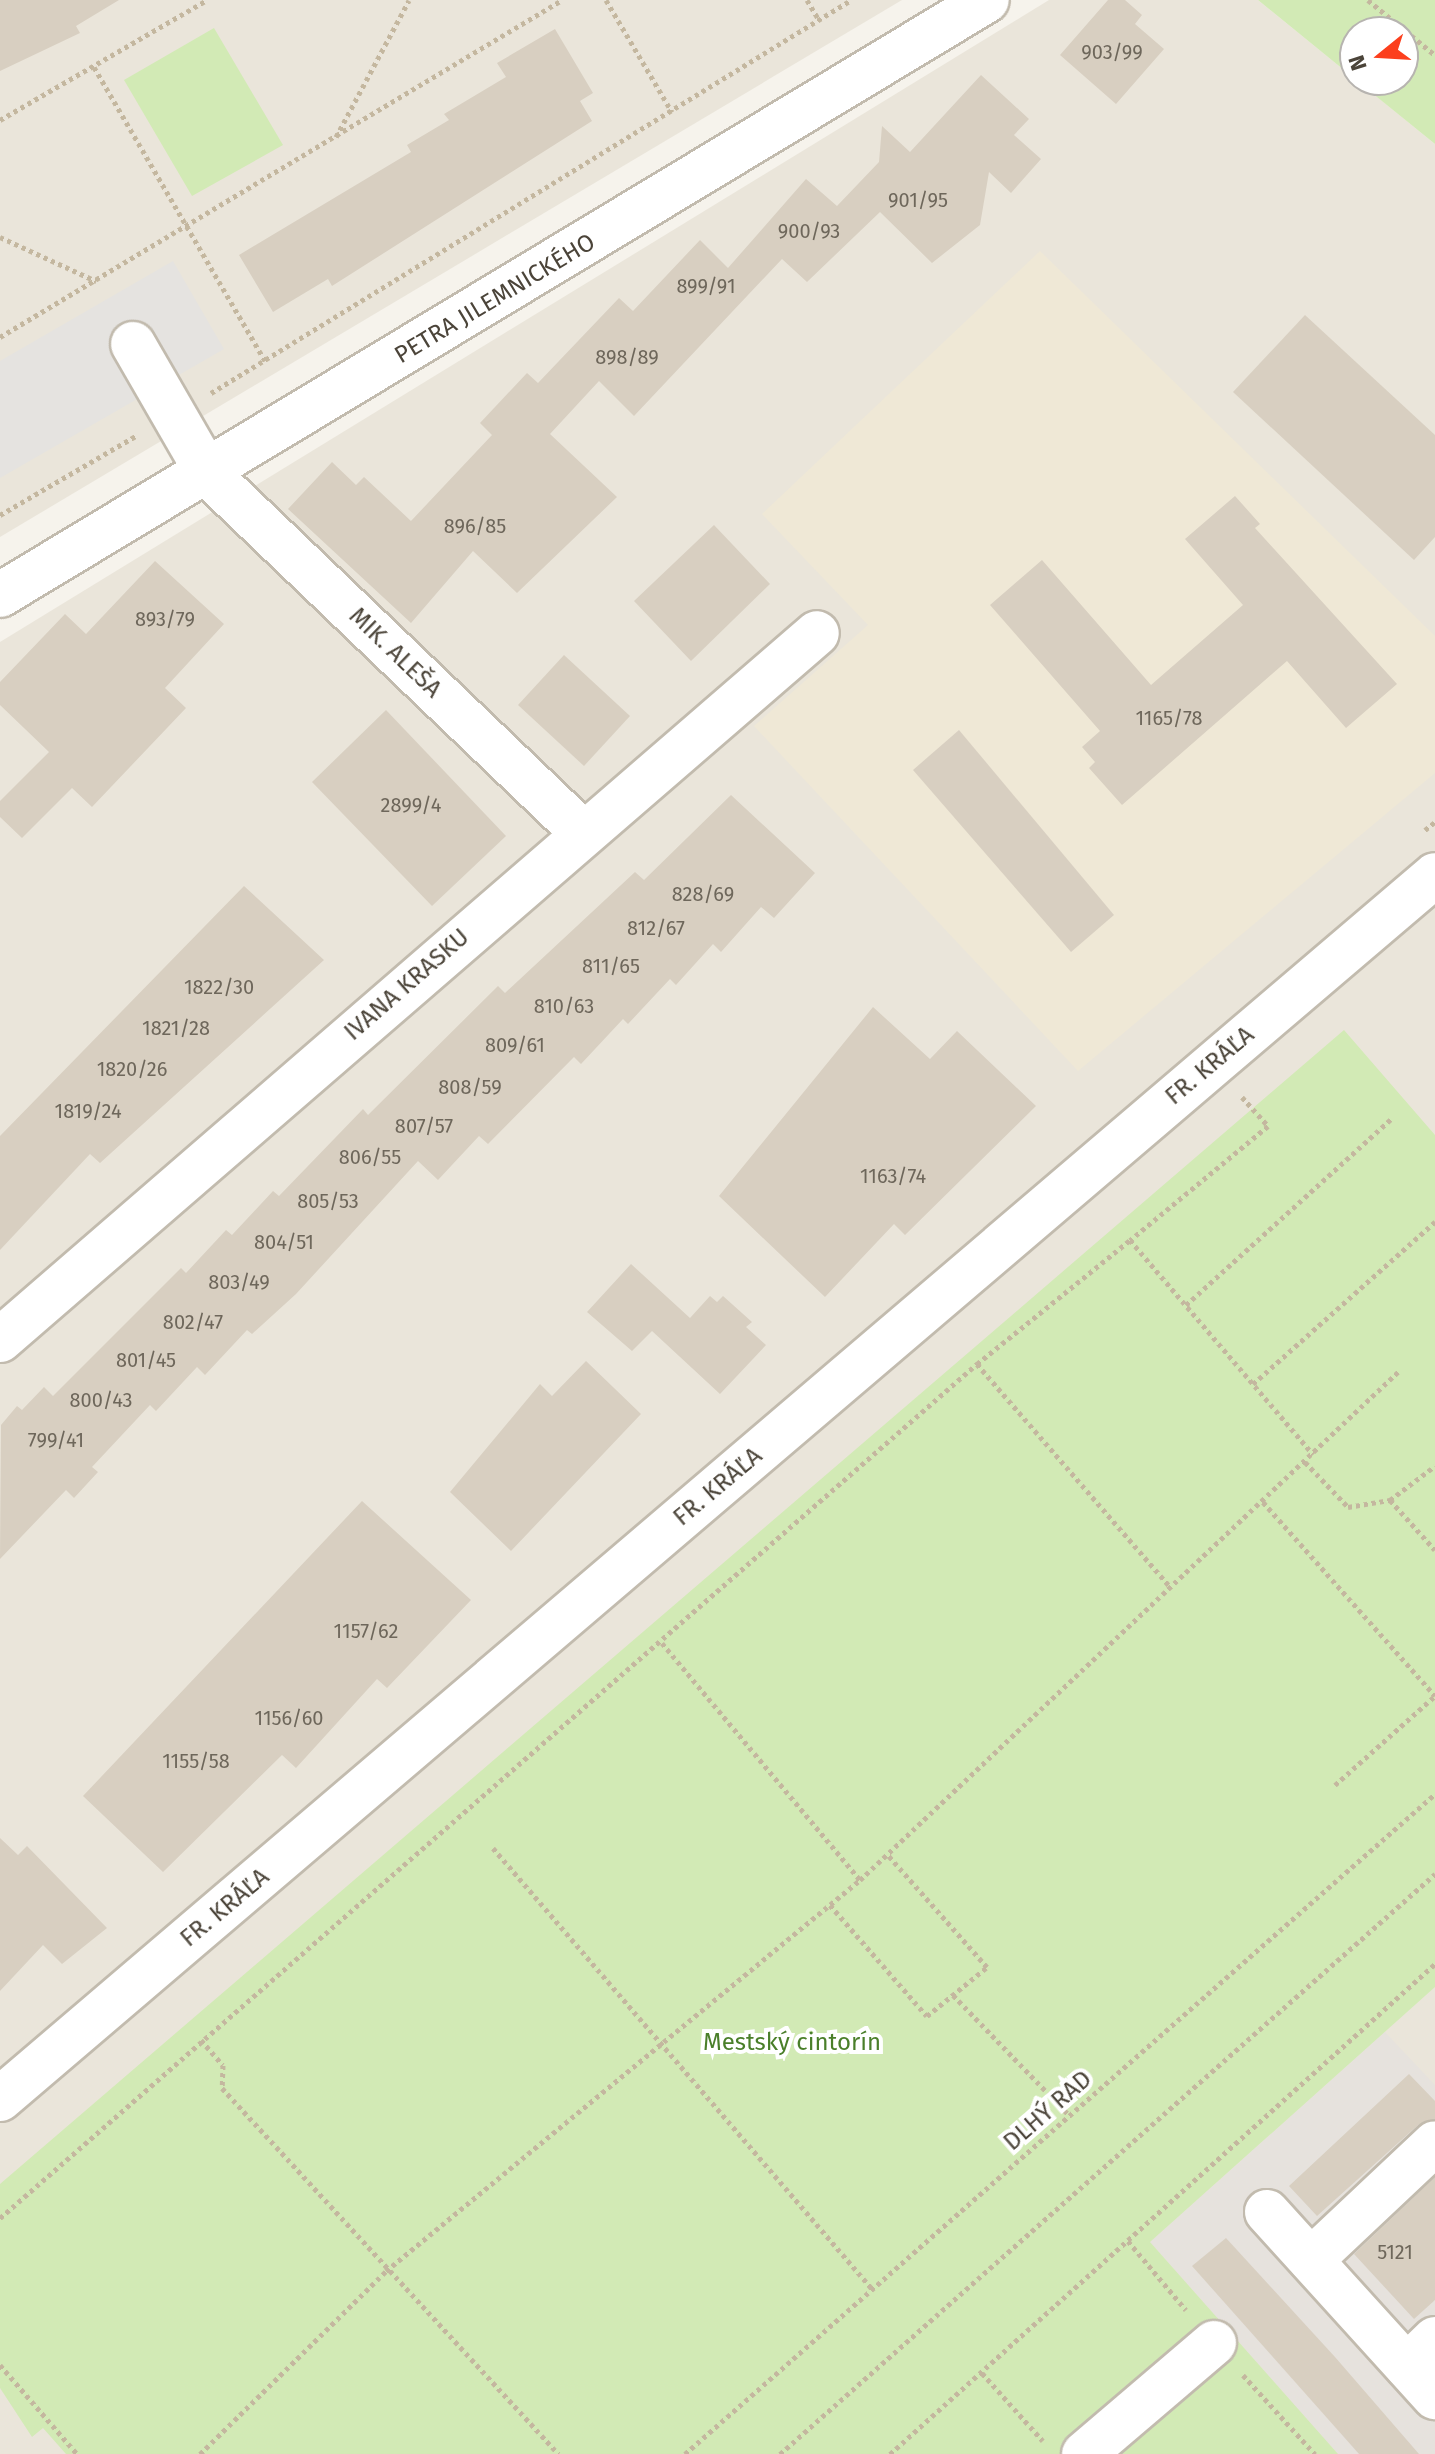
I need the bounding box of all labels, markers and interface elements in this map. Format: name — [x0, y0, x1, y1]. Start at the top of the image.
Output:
north arrow — [1339, 16, 1419, 96]
house number: 903/99 — [1081, 40, 1143, 64]
text: N — [1343, 52, 1373, 74]
house number: 901/95 — [888, 188, 948, 212]
house number: 900/93 — [778, 219, 840, 243]
street label: PETRA JILEMNICKÉHO — [390, 228, 600, 370]
house number: 899/91 — [676, 274, 736, 298]
house number: 898/89 — [595, 345, 659, 369]
house number: 896/85 — [444, 514, 506, 538]
street label: MIK. ALEŠA — [343, 602, 447, 704]
house number: 893/79 — [135, 607, 195, 631]
house number: 1165/78 — [1135, 706, 1203, 730]
house number: 2899/4 — [381, 793, 441, 817]
house number: 828/69 — [672, 882, 734, 906]
house number: 812/67 — [627, 916, 685, 940]
street label: IVANA KRASKU — [339, 923, 475, 1047]
house number: 811/65 — [582, 954, 640, 978]
house number: 1822/30 — [184, 975, 254, 999]
house number: 810/63 — [534, 994, 594, 1018]
house number: 1821/28 — [142, 1016, 210, 1040]
street label: FR. KRÁĽA — [1160, 1021, 1260, 1111]
house number: 809/61 — [485, 1033, 545, 1057]
house number: 1820/26 — [97, 1057, 167, 1081]
house number: 808/59 — [438, 1075, 502, 1099]
house number: 1819/24 — [54, 1099, 122, 1123]
house number: 807/57 — [395, 1114, 453, 1138]
house number: 806/55 — [339, 1145, 401, 1169]
house number: 1163/74 — [860, 1164, 926, 1188]
house number: 805/53 — [297, 1189, 359, 1213]
house number: 804/51 — [254, 1230, 314, 1254]
house number: 803/49 — [208, 1270, 270, 1294]
house number: 802/47 — [163, 1310, 223, 1334]
house number: 801/45 — [116, 1348, 176, 1372]
house number: 800/43 — [69, 1388, 133, 1412]
house number: 799/41 — [28, 1428, 84, 1452]
street label: FR. KRÁĽA — [668, 1442, 768, 1532]
house number: 1157/62 — [334, 1619, 398, 1643]
house number: 1156/60 — [255, 1706, 323, 1730]
house number: 1155/58 — [162, 1749, 230, 1773]
street label: FR. KRÁĽA — [175, 1863, 275, 1953]
park label: Mestský cintorín — [703, 2029, 881, 2057]
street label: DLHÝ RAD — [998, 2065, 1098, 2157]
house number: 5121 — [1377, 2240, 1413, 2264]

